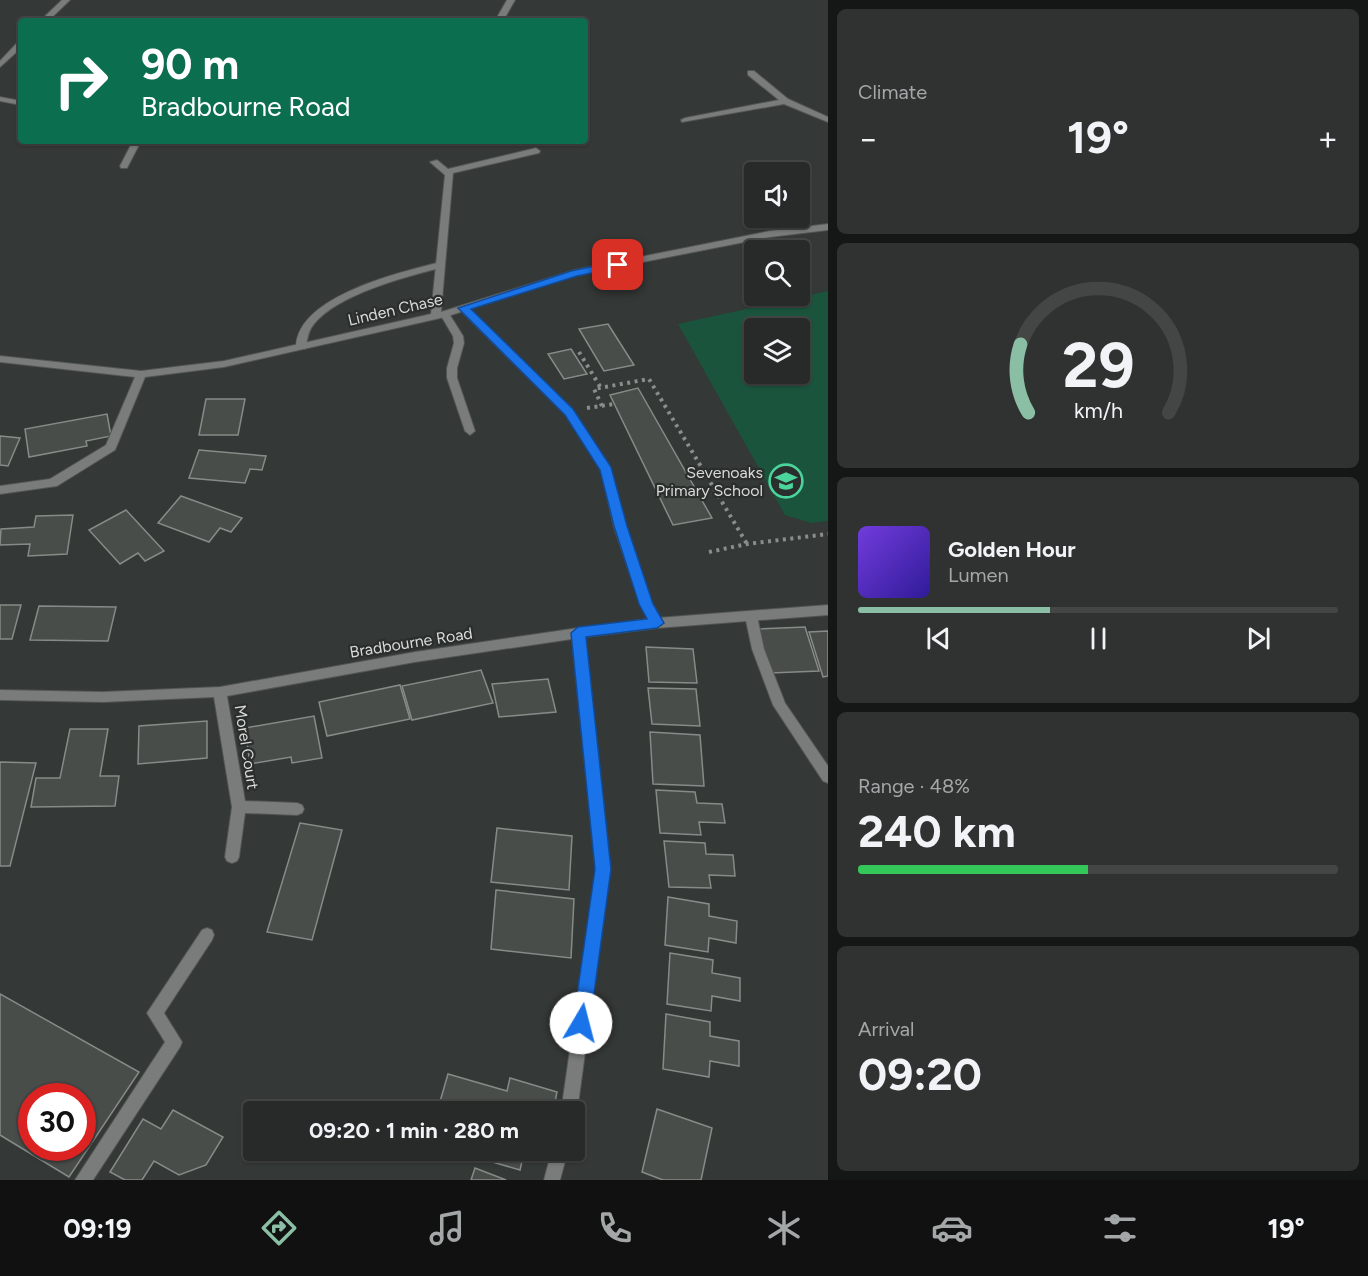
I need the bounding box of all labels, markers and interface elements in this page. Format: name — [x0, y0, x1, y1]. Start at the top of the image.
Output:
text: 90 m — [141, 39, 239, 90]
icon: right — [42, 42, 120, 120]
text: Climate — [858, 80, 927, 104]
text: Bradbourne Road — [141, 90, 351, 123]
text: 19° — [1067, 110, 1129, 164]
text: − — [858, 119, 879, 158]
text: + — [1317, 119, 1338, 158]
map controls — [744, 162, 810, 384]
button: sound — [744, 162, 810, 228]
pin — [592, 239, 643, 290]
button: search — [744, 240, 810, 306]
icon: arrive — [601, 248, 634, 281]
street label: Linden Chase — [346, 289, 445, 330]
button: layers — [744, 318, 810, 384]
text: 29 — [1062, 328, 1134, 403]
text: km/h — [1074, 398, 1122, 423]
place label: Sevenoaks Primary School — [656, 463, 763, 500]
school or university icon: Sevenoaks Primary School — [768, 463, 804, 499]
text: Golden Hour — [948, 536, 1076, 563]
text: Lumen — [948, 563, 1009, 587]
icon: previous — [922, 622, 955, 655]
icon: pause — [1082, 622, 1115, 655]
icon: next — [1242, 622, 1275, 655]
street label: Bradbourne Road — [348, 623, 474, 662]
street label: Morel Court — [230, 703, 263, 791]
text: Range · 48% — [858, 774, 970, 798]
text: 240 km — [858, 804, 1016, 858]
position arrow — [549, 991, 613, 1055]
text: Arrival — [858, 1017, 914, 1041]
text: 09:20 — [858, 1047, 982, 1101]
speed limit sign: 30 — [18, 1083, 96, 1161]
text: 09:20 · 1 min · 280 m — [309, 1117, 519, 1144]
icon: directions — [258, 1207, 300, 1249]
icon: music — [426, 1207, 468, 1249]
icon: phone — [594, 1207, 636, 1249]
icon: climate — [763, 1207, 805, 1249]
icon: car — [931, 1207, 973, 1249]
icon: filters — [1099, 1207, 1141, 1249]
text: 09:19 — [63, 1212, 131, 1245]
text: 19° — [1268, 1212, 1305, 1245]

